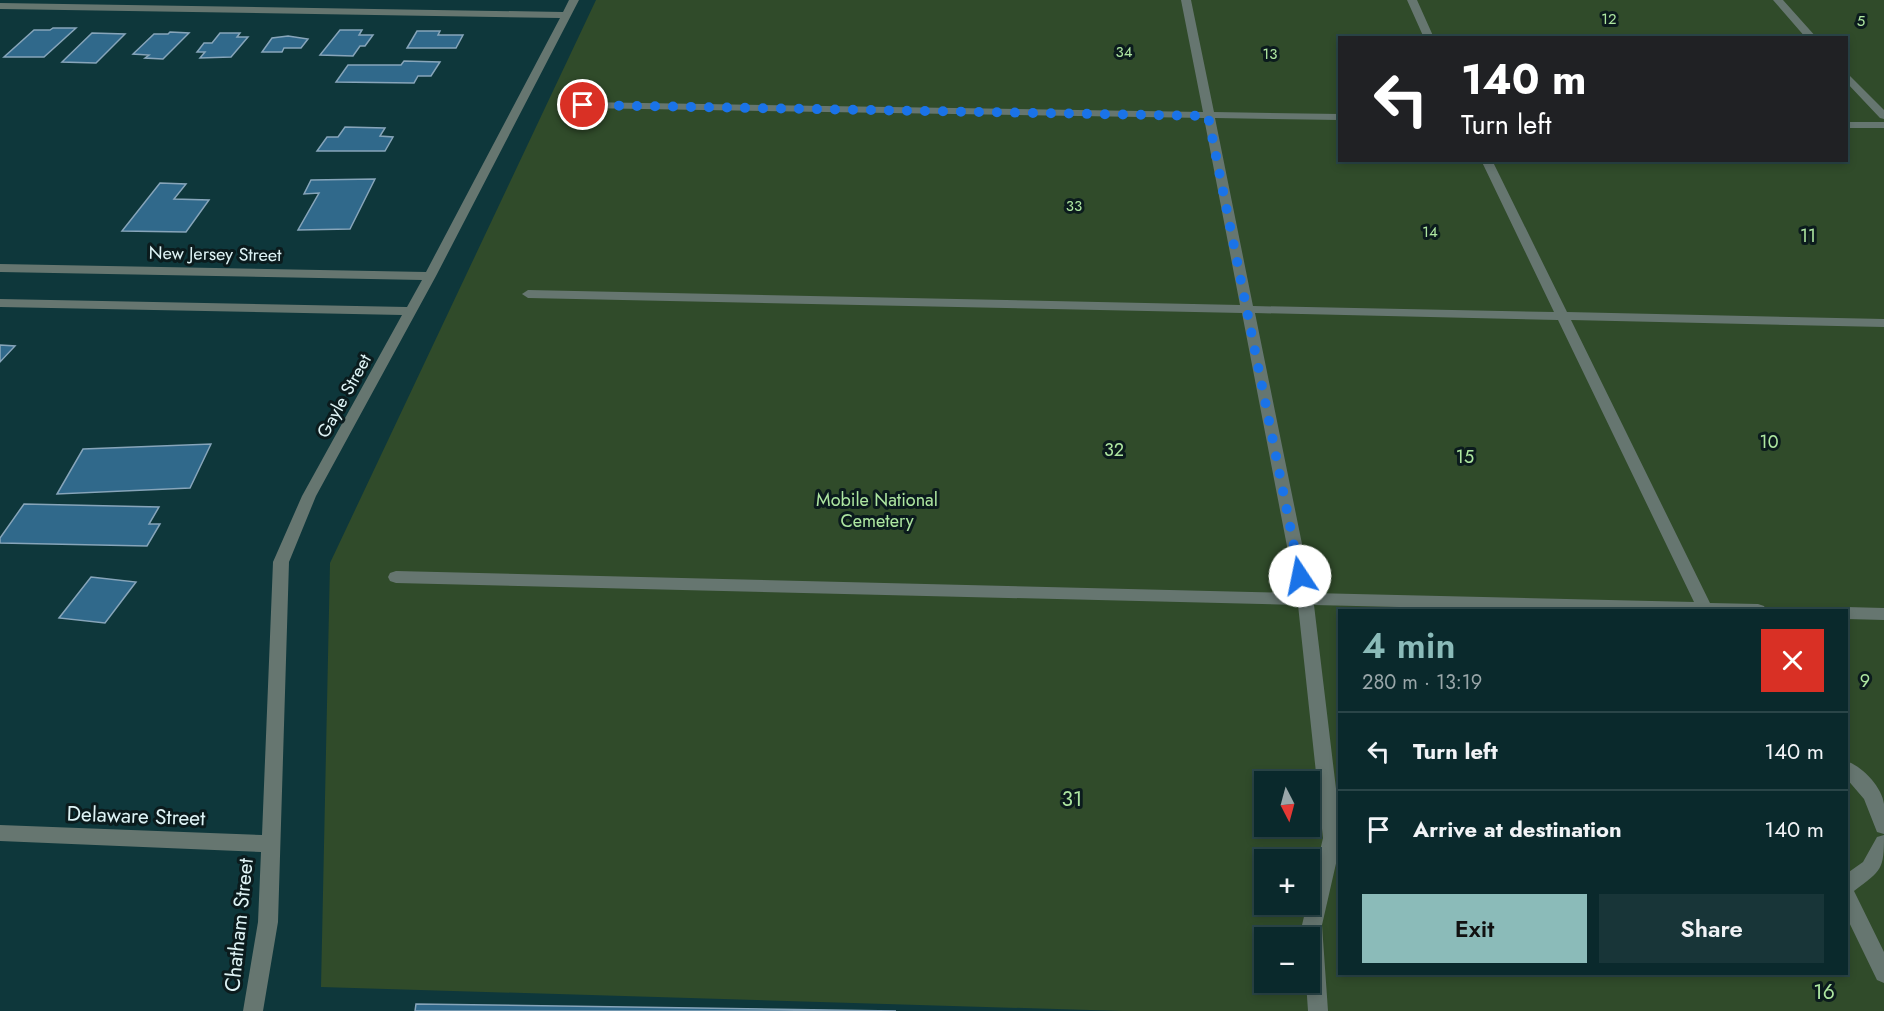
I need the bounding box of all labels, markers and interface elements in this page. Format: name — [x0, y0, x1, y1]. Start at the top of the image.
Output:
park label: 12 — [1601, 8, 1617, 30]
park label: 5 — [1857, 10, 1865, 32]
park label: 34 — [1116, 41, 1133, 63]
park label: 13 — [1263, 43, 1277, 65]
text: 140 m — [1461, 49, 1587, 110]
icon: left — [1362, 60, 1440, 138]
pin — [557, 79, 608, 130]
icon: arrive — [566, 88, 599, 121]
text: Turn left — [1461, 105, 1551, 144]
park label: 33 — [1066, 195, 1082, 217]
park label: 14 — [1422, 221, 1438, 243]
park label: 11 — [1800, 223, 1816, 249]
street label: New Jersey Street — [148, 240, 282, 268]
street label: Gayle Street — [310, 349, 378, 443]
park label: 10 — [1760, 429, 1779, 455]
park label: 32 — [1104, 437, 1124, 463]
park label: 15 — [1456, 444, 1474, 470]
park label: Mobile National Cemetery — [816, 487, 938, 534]
position arrow — [1268, 544, 1332, 608]
text: 4 min — [1362, 619, 1456, 671]
button: close — [1761, 629, 1824, 692]
text: 280 m · 13:19 — [1362, 668, 1482, 697]
park label: 9 — [1860, 668, 1870, 694]
icon: left — [1362, 735, 1395, 768]
text: Turn left — [1413, 735, 1498, 767]
text: 140 m — [1764, 735, 1824, 767]
north arrow — [1254, 771, 1320, 837]
map controls — [1254, 771, 1320, 993]
park label: 31 — [1062, 784, 1082, 814]
street label: Delaware Street — [66, 799, 206, 833]
icon: arrive — [1362, 813, 1395, 846]
text: Arrive at destination — [1413, 813, 1622, 845]
text: 140 m — [1764, 813, 1824, 845]
button: + — [1254, 849, 1320, 915]
street label: Chatham Street — [217, 857, 261, 993]
button: Exit — [1362, 894, 1587, 963]
button: Share — [1599, 894, 1824, 963]
button: − — [1254, 927, 1320, 993]
park label: 16 — [1813, 977, 1835, 1007]

